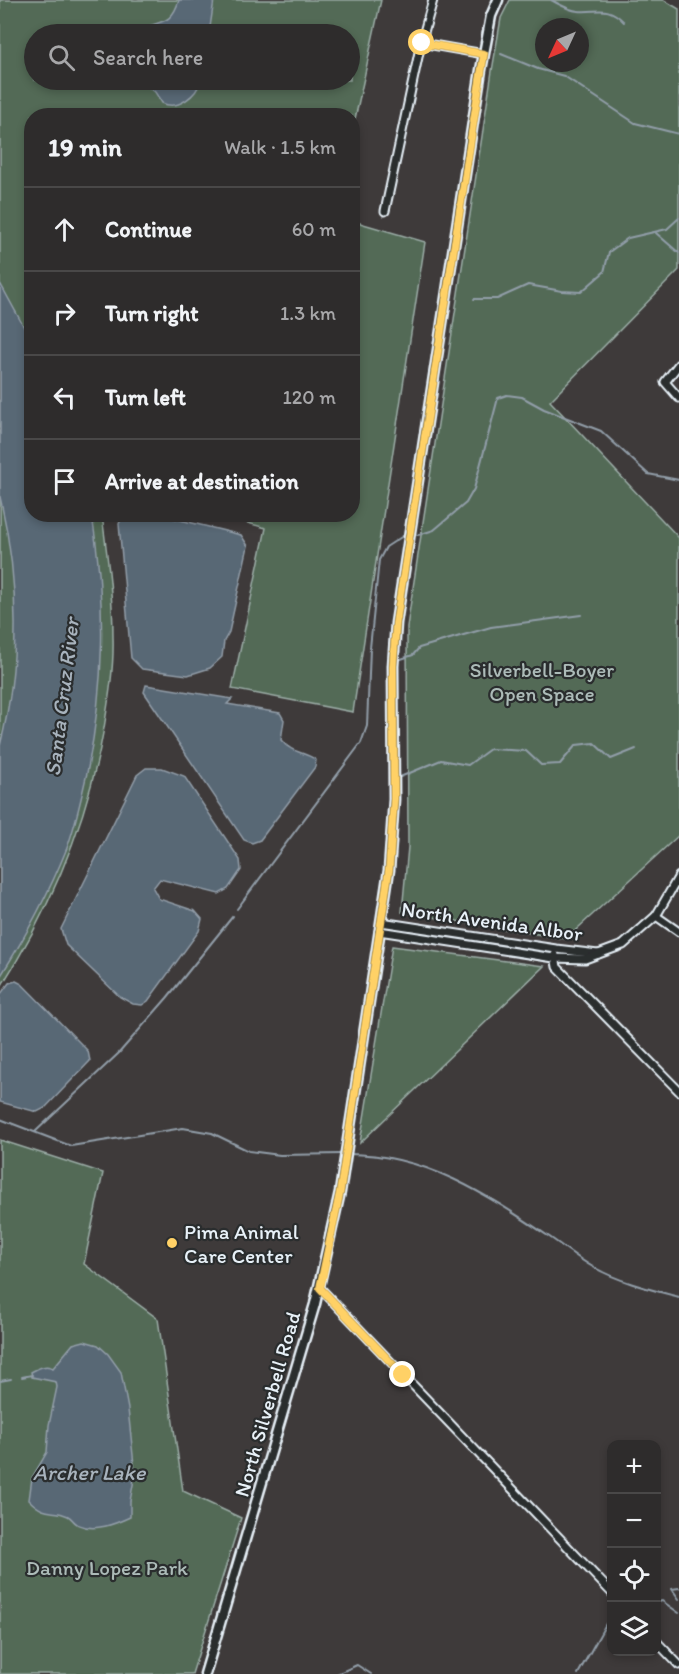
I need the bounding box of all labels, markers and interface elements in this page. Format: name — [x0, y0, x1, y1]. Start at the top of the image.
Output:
north arrow — [535, 18, 589, 72]
search box — [24, 24, 360, 90]
route start — [408, 29, 434, 55]
icon: search — [45, 41, 78, 74]
text: Search here — [93, 44, 203, 71]
text: 19 min — [48, 131, 122, 163]
text: Walk · 1.5 km — [224, 135, 336, 159]
icon: ahead — [48, 213, 81, 246]
text: Continue — [105, 216, 192, 243]
text: 60 m — [292, 217, 336, 241]
icon: right — [48, 297, 81, 330]
text: Turn right — [105, 300, 199, 327]
text: 1.3 km — [280, 301, 336, 325]
icon: left — [48, 381, 81, 414]
text: Turn left — [105, 384, 186, 411]
text: 120 m — [283, 385, 336, 409]
icon: arrive — [48, 465, 81, 498]
text: Arrive at destination — [105, 468, 299, 495]
water label: Santa Cruz River — [39, 614, 85, 778]
park label: Silverbell-Boyer Open Space — [470, 657, 614, 706]
street label: North Avenida Albor — [400, 896, 585, 946]
place label: Pima Animal Care Center — [184, 1219, 299, 1268]
marker: Pima Animal Care Center — [165, 1236, 179, 1250]
street label: North Silverbell Road — [229, 1308, 306, 1500]
route end — [389, 1361, 415, 1387]
map controls — [607, 1440, 661, 1656]
button: + — [607, 1440, 661, 1494]
water label: Archer Lake — [33, 1459, 147, 1486]
button: − — [607, 1494, 661, 1548]
button: locate — [607, 1548, 661, 1602]
park label: Danny Lopez Park — [26, 1555, 188, 1580]
button: layers — [607, 1602, 661, 1656]

